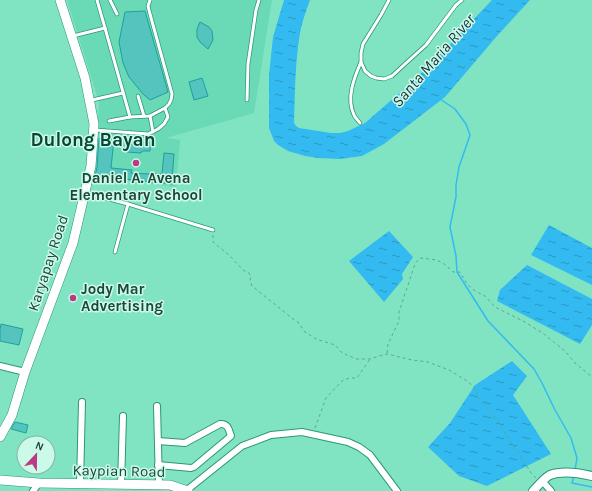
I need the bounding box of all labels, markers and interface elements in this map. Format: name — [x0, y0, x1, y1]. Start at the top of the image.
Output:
water label: Santa Maria River — [388, 9, 479, 111]
district label: Dulong Bayan — [30, 129, 156, 151]
marker: Daniel A. Avena Elementary School — [131, 158, 141, 168]
place label: Daniel A. Avena Elementary School — [69, 169, 203, 204]
street label: Karyapay Road — [24, 213, 72, 313]
place label: Jody Mar Advertising — [81, 280, 163, 315]
marker: Jody Mar Advertising — [68, 293, 78, 303]
north arrow — [16, 435, 56, 475]
text: N — [33, 439, 46, 454]
street label: Kaypian Road — [72, 461, 166, 481]

